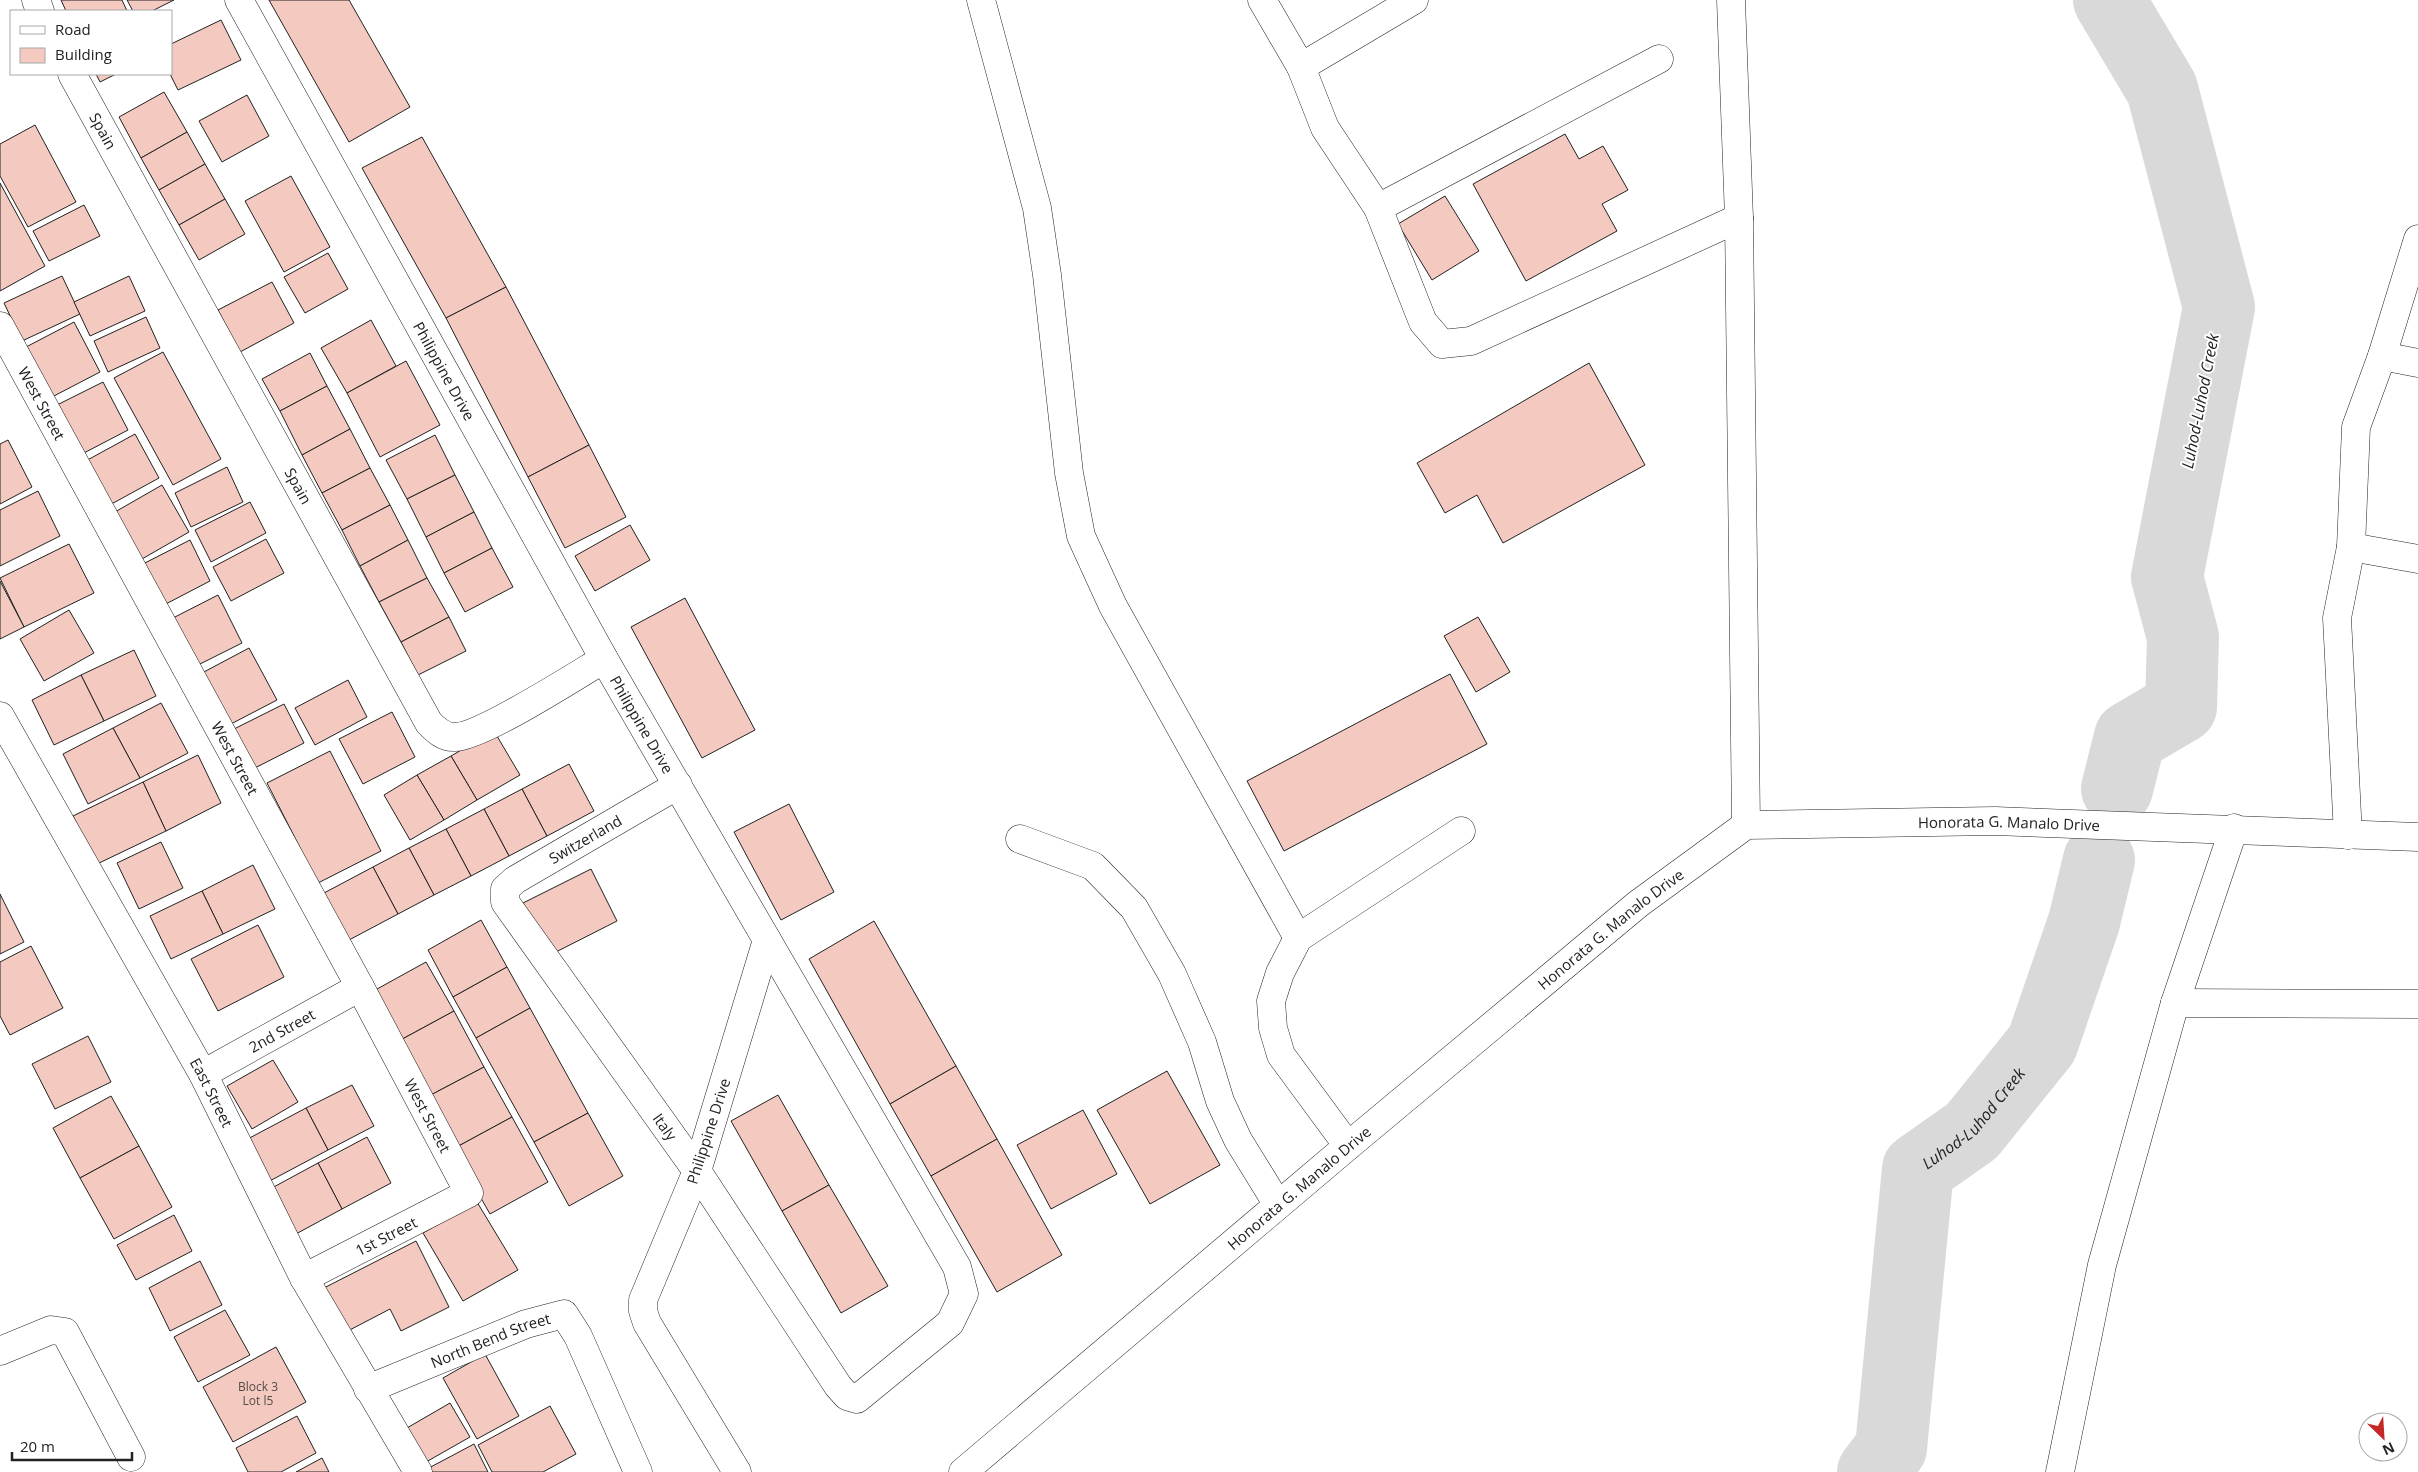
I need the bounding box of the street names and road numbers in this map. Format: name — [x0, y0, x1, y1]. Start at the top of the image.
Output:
street label: Spain — [85, 109, 121, 153]
street label: Philippine Drive — [409, 318, 480, 424]
street label: West Street — [14, 363, 70, 443]
street label: Spain — [280, 464, 317, 508]
street label: Philippine Drive — [606, 672, 678, 777]
street label: West Street — [207, 718, 263, 798]
street label: Switzerland — [545, 810, 625, 868]
street label: Honorata G. Manalo Drive — [1918, 811, 2100, 835]
street label: Honorata G. Manalo Drive — [1533, 864, 1687, 994]
street label: 2nd Street — [245, 1004, 318, 1057]
street label: East Street — [186, 1054, 238, 1130]
street label: West Street — [400, 1075, 456, 1156]
street label: Philippine Drive — [681, 1076, 735, 1186]
street label: Italy — [649, 1109, 682, 1145]
street label: Honorata G. Manalo Drive — [1223, 1121, 1375, 1254]
street label: 1st Street — [352, 1212, 420, 1260]
street label: North Bend Street — [427, 1308, 553, 1372]

